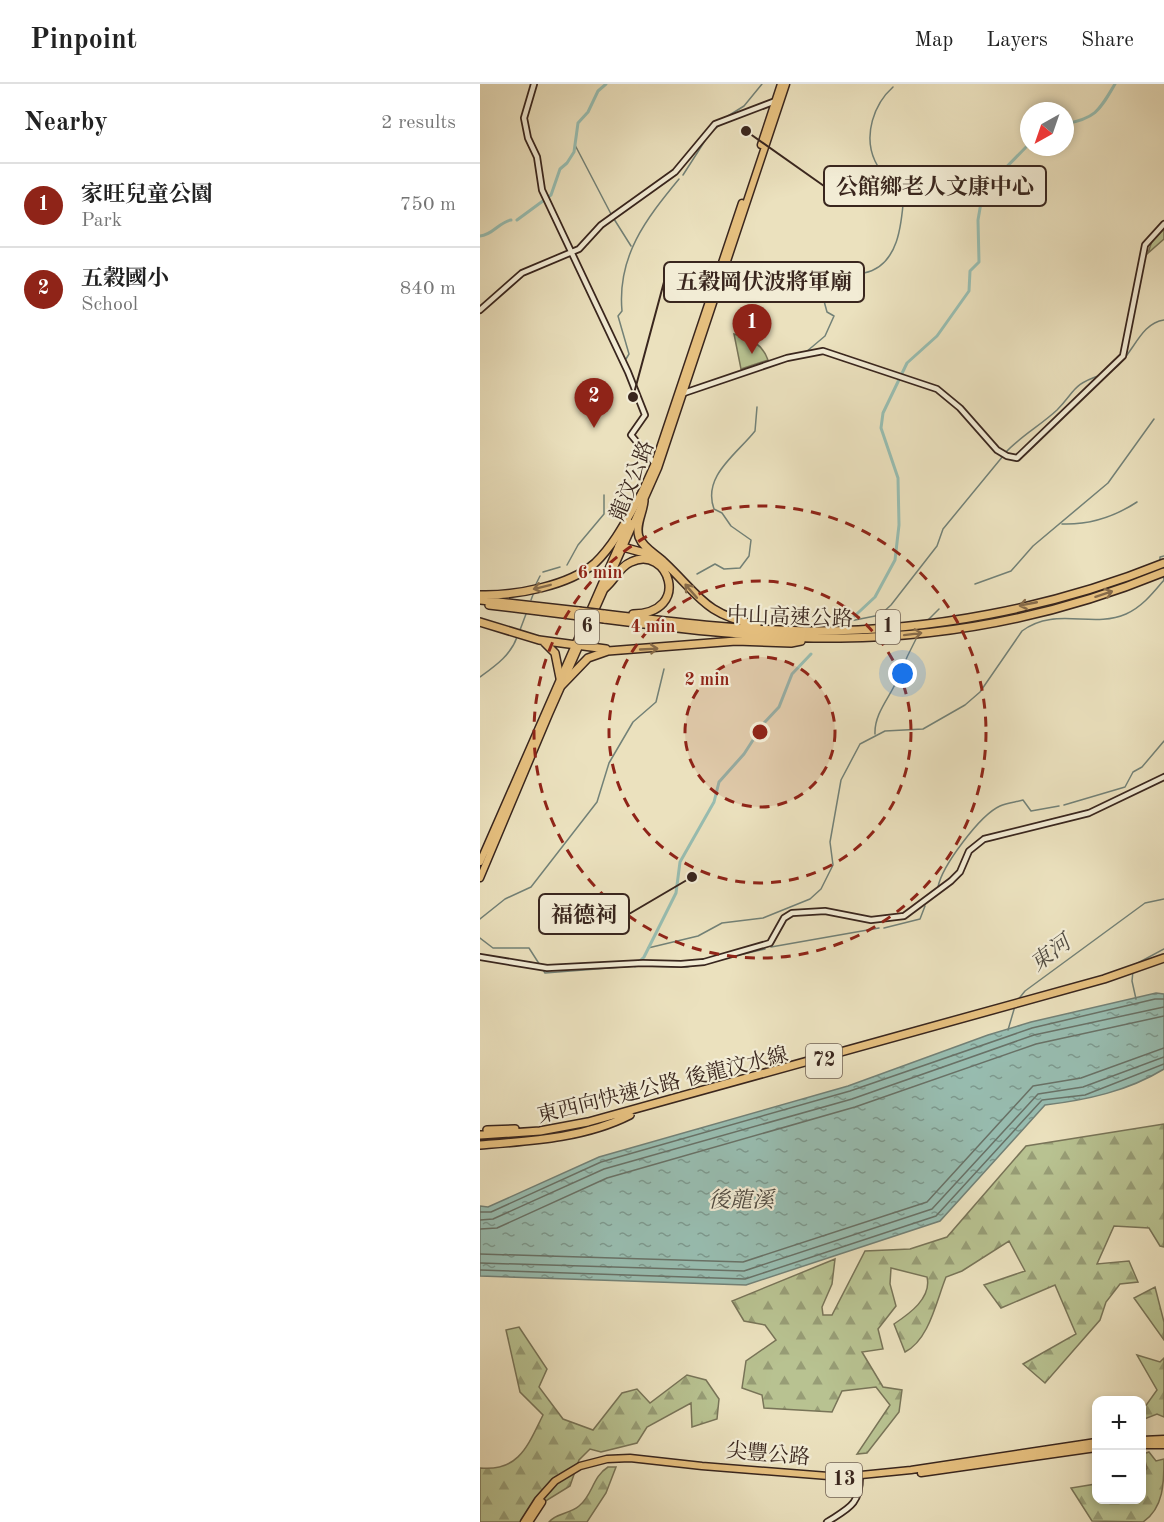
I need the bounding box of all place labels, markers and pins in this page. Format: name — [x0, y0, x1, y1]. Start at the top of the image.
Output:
callout: 公館鄉老人文康中心 — [824, 166, 1046, 206]
callout: 五穀岡伏波將軍廟 — [664, 262, 864, 302]
pin: 1 — [732, 304, 772, 354]
pin: 2 — [574, 378, 614, 428]
centre of rings — [750, 722, 770, 742]
callout: 福德祠 — [539, 894, 629, 934]

